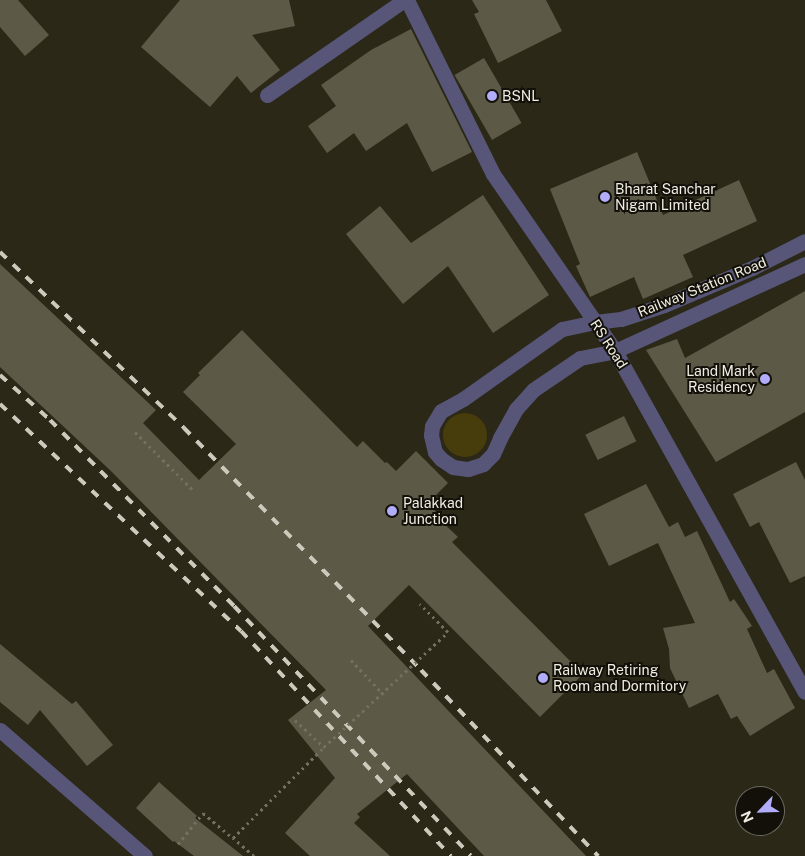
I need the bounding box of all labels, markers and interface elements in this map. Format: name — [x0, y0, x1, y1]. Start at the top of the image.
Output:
place label: BSNL — [502, 88, 539, 104]
marker: BSNL — [486, 90, 498, 102]
place label: Bharat Sanchar Nigam Limited — [615, 181, 716, 213]
marker: Bharat Sanchar Nigam Limited — [599, 191, 611, 203]
street label: Railway Station Road — [635, 254, 769, 320]
street label: RS Road — [587, 316, 631, 372]
place label: Land Mark Residency — [686, 363, 755, 396]
marker: Land Mark Residency — [759, 373, 771, 385]
place label: Palakkad Junction — [403, 495, 463, 528]
marker: Palakkad Junction — [385, 504, 399, 518]
place label: Railway Retiring Room and Dormitory — [553, 662, 686, 694]
marker: Railway Retiring Room and Dormitory — [537, 672, 549, 684]
north arrow — [735, 786, 785, 836]
text: N — [738, 808, 757, 825]

